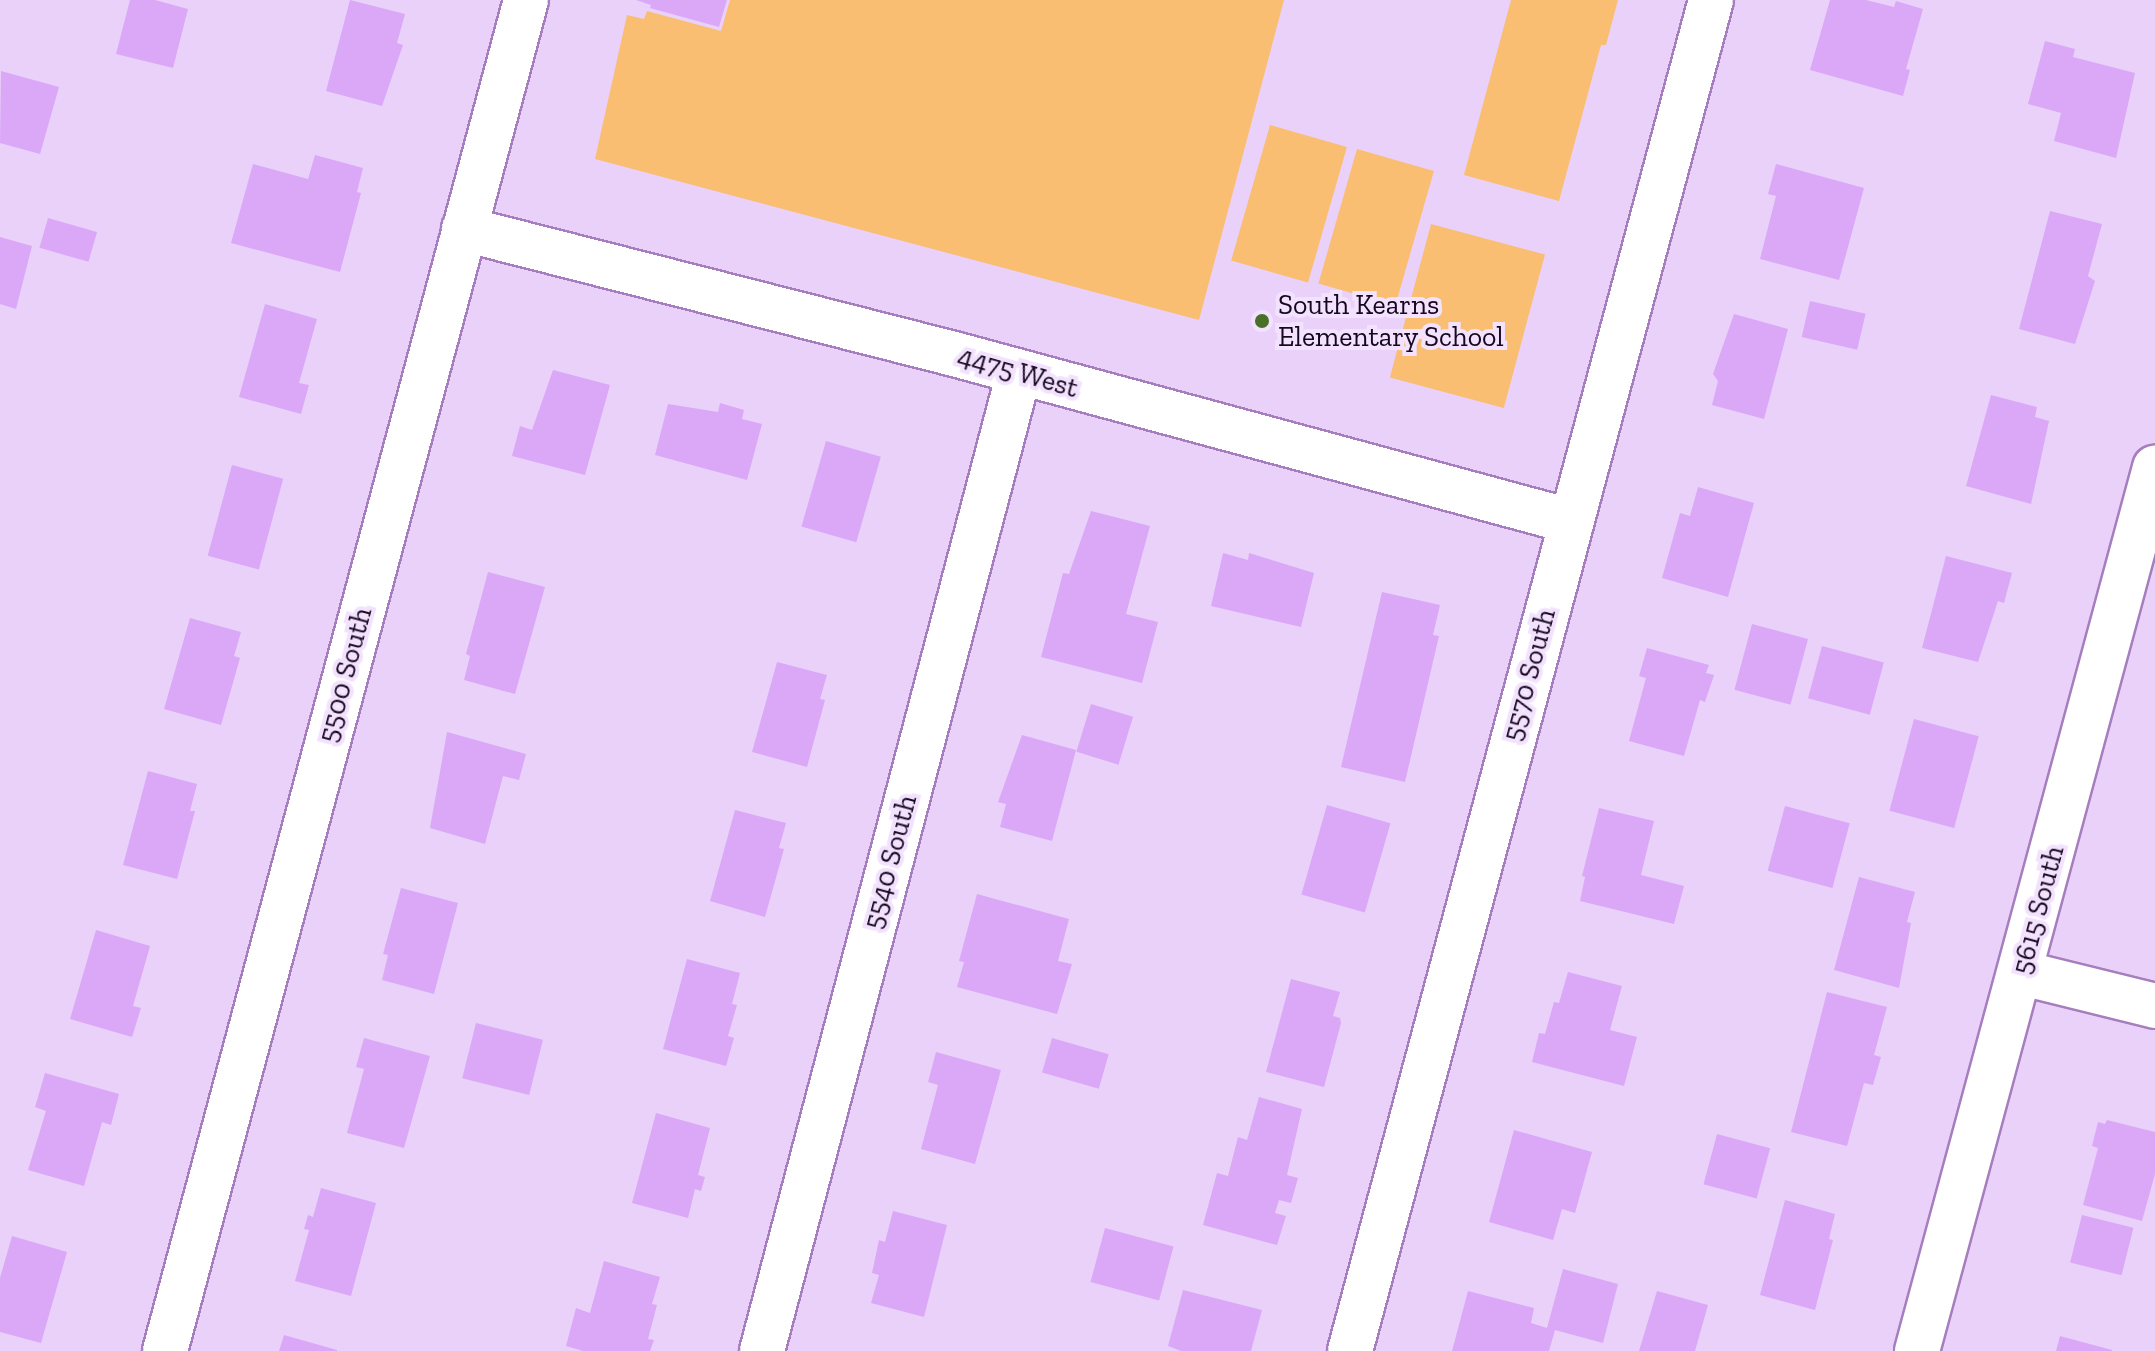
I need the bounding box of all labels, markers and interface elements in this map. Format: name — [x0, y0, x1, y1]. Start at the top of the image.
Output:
place label: South Kearns Elementary School — [1278, 288, 1504, 354]
marker: South Kearns Elementary School — [1253, 312, 1271, 330]
street label: 4475 West — [954, 339, 1082, 405]
street label: 5500 South — [311, 604, 379, 746]
street label: 5570 South — [1495, 605, 1563, 745]
street label: 5540 South — [856, 791, 924, 933]
street label: 5615 South — [2005, 842, 2071, 978]

